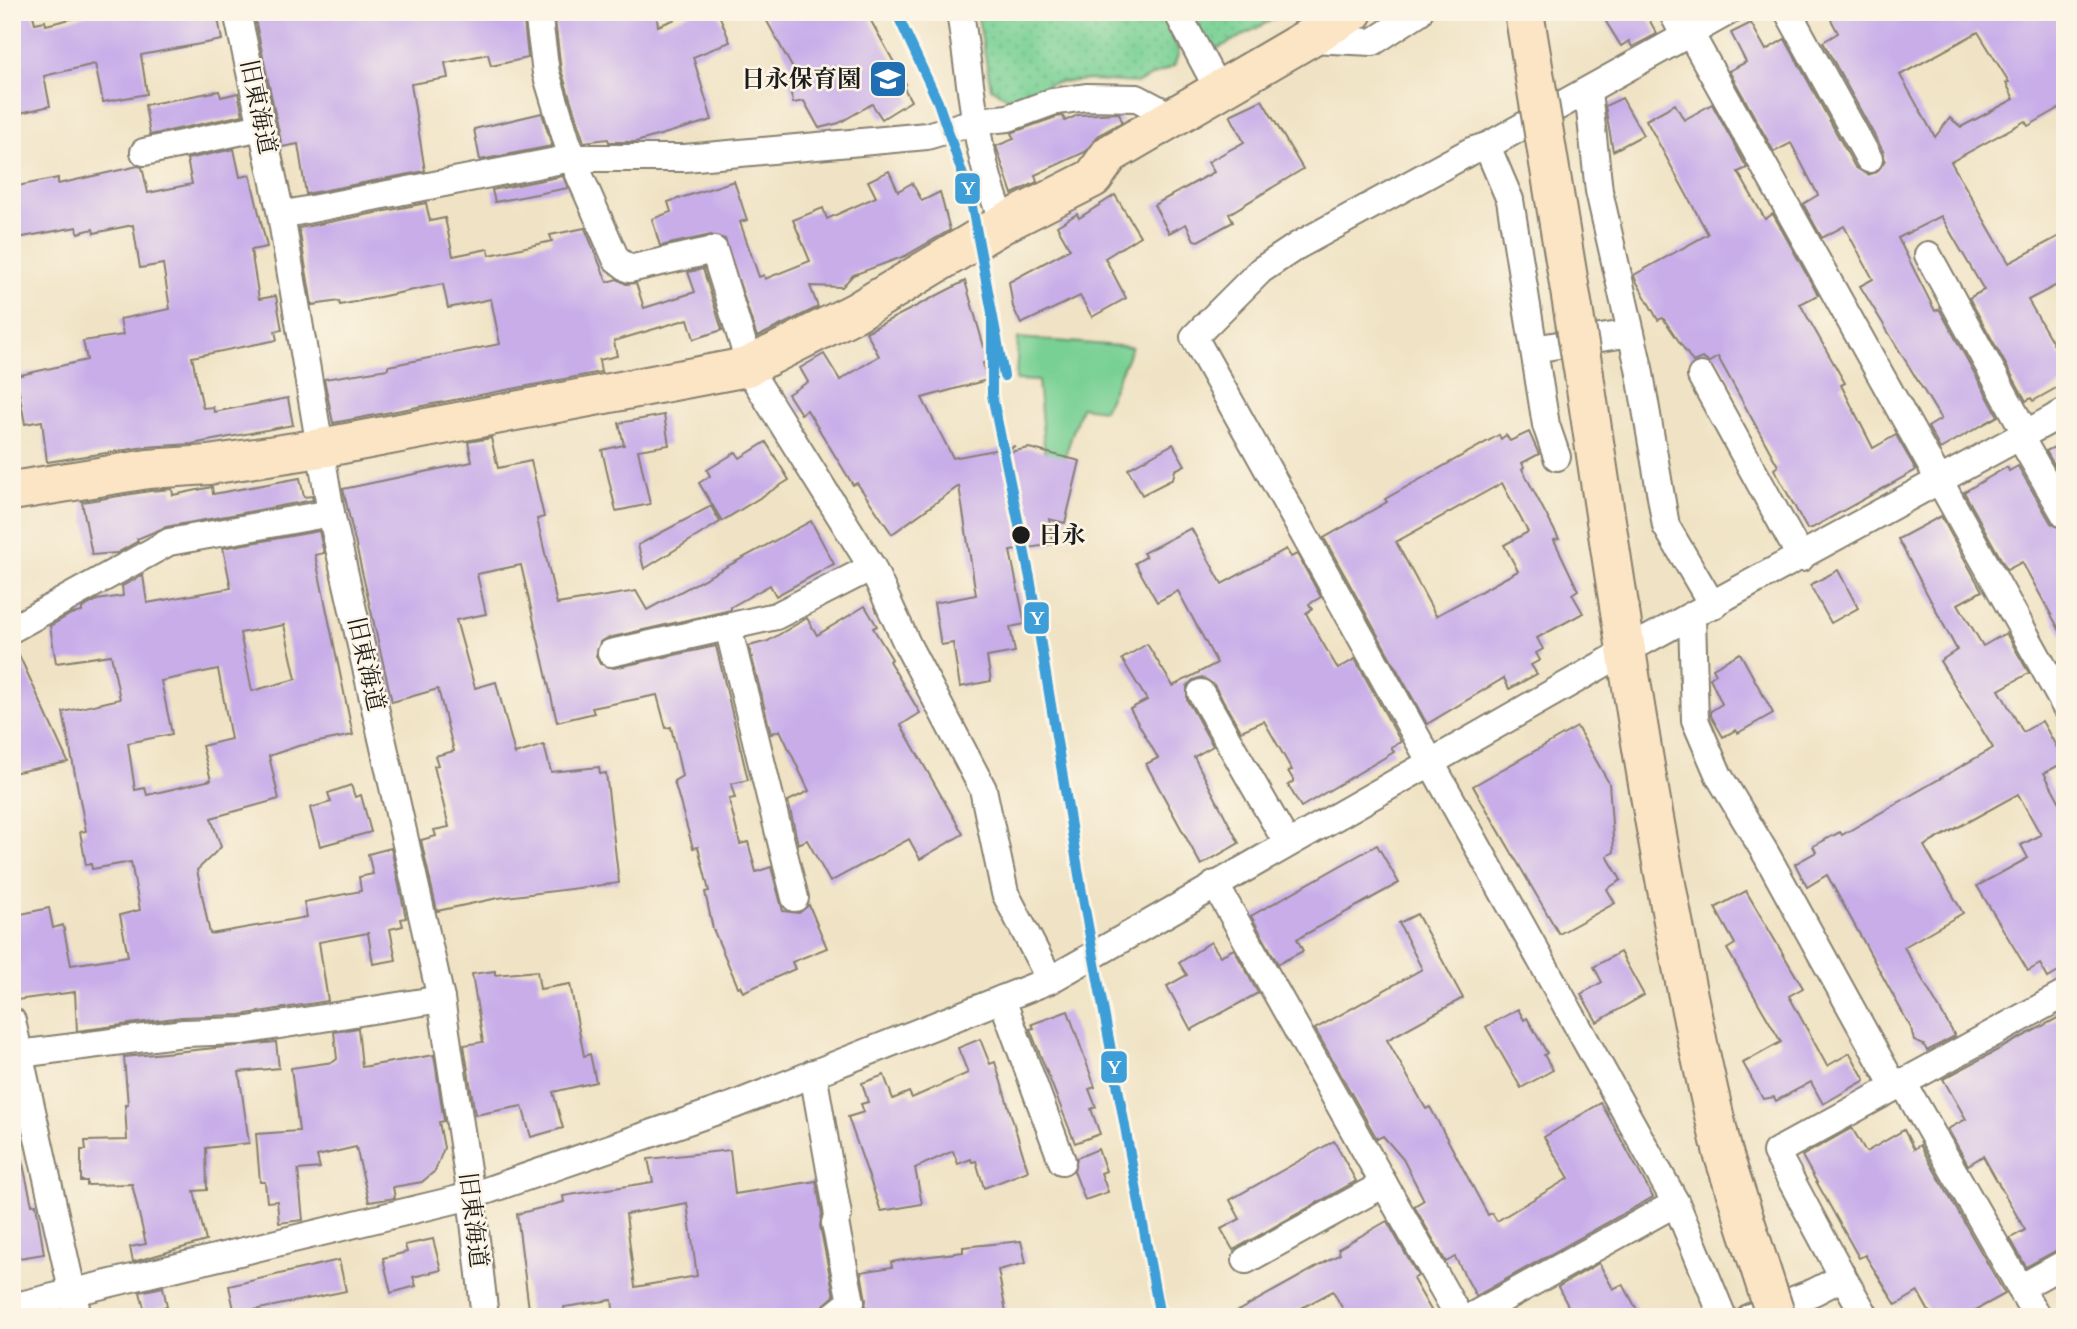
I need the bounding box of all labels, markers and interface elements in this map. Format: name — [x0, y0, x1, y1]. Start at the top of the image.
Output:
street label: 旧東海道 — [232, 57, 284, 157]
school or university icon: 日永保育園 — [867, 58, 909, 100]
place label: 日永保育園 — [741, 63, 861, 96]
line badge: Y — [954, 172, 981, 205]
text: Y — [960, 176, 976, 202]
place label: 日永 — [1038, 519, 1086, 552]
marker: 日永 — [1010, 524, 1032, 546]
line badge: Y — [1023, 601, 1050, 635]
text: Y — [1029, 606, 1045, 632]
street label: 旧東海道 — [339, 614, 393, 714]
line badge: Y — [1100, 1050, 1128, 1084]
text: Y — [1106, 1055, 1122, 1081]
street label: 旧東海道 — [451, 1170, 495, 1270]

